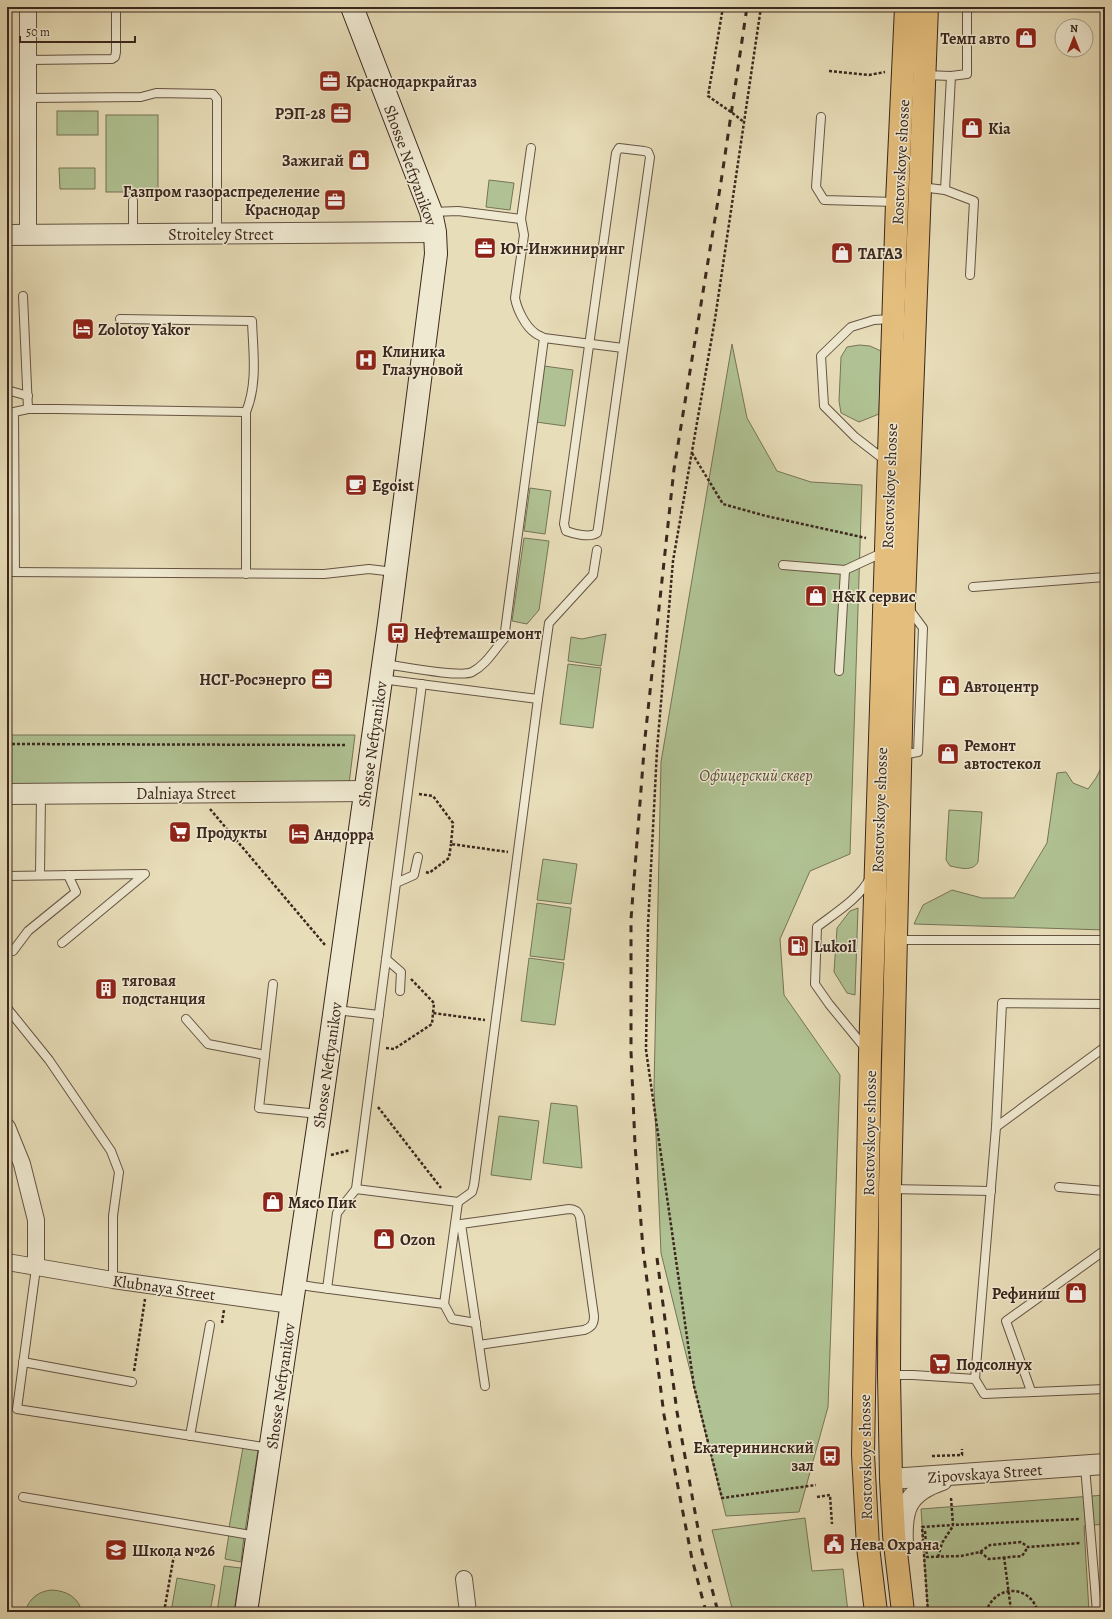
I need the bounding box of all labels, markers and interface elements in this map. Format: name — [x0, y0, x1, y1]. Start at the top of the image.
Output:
scale bar — [20, 18, 135, 44]
north arrow — [1054, 18, 1094, 58]
text: N — [1070, 21, 1078, 36]
text: 50 m — [26, 24, 50, 40]
shop icon: Темп авто — [1013, 25, 1039, 51]
place label: Темп авто — [941, 28, 1010, 50]
office icon: Краснодаркрайгаз — [317, 68, 343, 94]
place label: Краснодаркрайгаз — [346, 71, 477, 93]
street label: Rostovskoye shosse — [887, 99, 915, 225]
office icon: РЭП-28 — [328, 100, 354, 126]
street label: Shosse Neftyanikov — [378, 102, 442, 230]
place label: РЭП-28 — [275, 103, 326, 125]
shop icon: Kia — [959, 115, 985, 141]
place label: Kia — [988, 118, 1011, 140]
shop icon: Зажигай — [346, 147, 372, 173]
place label: Зажигай — [282, 150, 344, 172]
place label: Газпром газораспределение Краснодар — [123, 181, 320, 221]
office icon: Газпром газораспределение Краснодар — [322, 187, 348, 213]
street label: Stroiteley Street — [168, 224, 274, 246]
office icon: Юг-Инжиниринг — [472, 235, 498, 261]
place label: Юг-Инжиниринг — [500, 238, 625, 260]
shop icon: ТАГАЗ — [829, 240, 855, 266]
place label: ТАГАЗ — [858, 243, 903, 265]
hotel icon: Zolotoy Yakor — [70, 316, 96, 342]
place label: Zolotoy Yakor — [98, 319, 191, 341]
place label: Клиника Глазуновой — [382, 341, 463, 381]
hospital icon: Клиника Глазуновой — [353, 347, 379, 373]
street label: Rostovskoye shosse — [877, 423, 903, 549]
cafe icon: Egoist — [343, 472, 369, 498]
place label: Egoist — [372, 475, 415, 497]
shop icon: H&K сервис — [803, 583, 829, 609]
place label: H&K сервис — [832, 586, 916, 608]
bus stop icon: Нефтемашремонт — [385, 620, 411, 646]
place label: Нефтемашремонт — [414, 623, 542, 645]
office icon: НСГ-Росэнерго — [309, 666, 335, 692]
place label: НСГ-Росэнерго — [199, 669, 306, 691]
shop icon: Автоцентр — [936, 673, 962, 699]
place label: Автоцентр — [963, 676, 1039, 698]
street label: Shosse Neftyanikov — [353, 679, 393, 808]
place label: Ремонт автостекол — [964, 735, 1041, 775]
shop icon: Ремонт автостекол — [935, 741, 961, 767]
street label: Rostovskoye shosse — [867, 747, 893, 873]
park label: Офицерский сквер — [699, 765, 813, 787]
street label: Dalniaya Street — [136, 783, 236, 805]
supermarket icon: Продукты — [167, 819, 193, 845]
hotel icon: Андорра — [286, 821, 312, 847]
place label: Продукты — [196, 822, 267, 844]
place label: Андорра — [313, 824, 375, 846]
fuel station icon: Lukoil — [785, 933, 811, 959]
place label: Lukoil — [814, 936, 857, 958]
place label: тяговая подстанция — [122, 970, 206, 1010]
building icon: тяговая подстанция — [93, 976, 119, 1002]
street label: Shosse Neftyanikov — [308, 1000, 348, 1129]
street label: Rostovskoye shosse — [858, 1070, 882, 1196]
shop icon: Мясо Пик — [260, 1189, 286, 1215]
place label: Мясо Пик — [288, 1192, 357, 1214]
shop icon: Ozon — [371, 1226, 397, 1252]
place label: Ozon — [400, 1229, 435, 1251]
street label: Klubnaya Street — [111, 1270, 217, 1306]
shop icon: Рефиниш — [1063, 1280, 1089, 1306]
place label: Рефиниш — [992, 1283, 1060, 1305]
street label: Shosse Neftyanikov — [261, 1321, 301, 1450]
supermarket icon: Подсолнух — [927, 1351, 953, 1377]
place label: Подсолнух — [956, 1354, 1033, 1376]
street label: Rostovskoye shosse — [854, 1394, 878, 1520]
place label: Екатерининский зал — [693, 1437, 814, 1477]
bus stop icon: Екатерининский зал — [817, 1443, 843, 1469]
street label: Zipovskaya Street — [927, 1459, 1043, 1489]
public building icon: Нева Охрана — [821, 1531, 847, 1557]
place label: Нева Охрана — [850, 1534, 940, 1556]
school or university icon: Школа №26 — [103, 1537, 129, 1563]
place label: Школа №26 — [132, 1540, 216, 1562]

